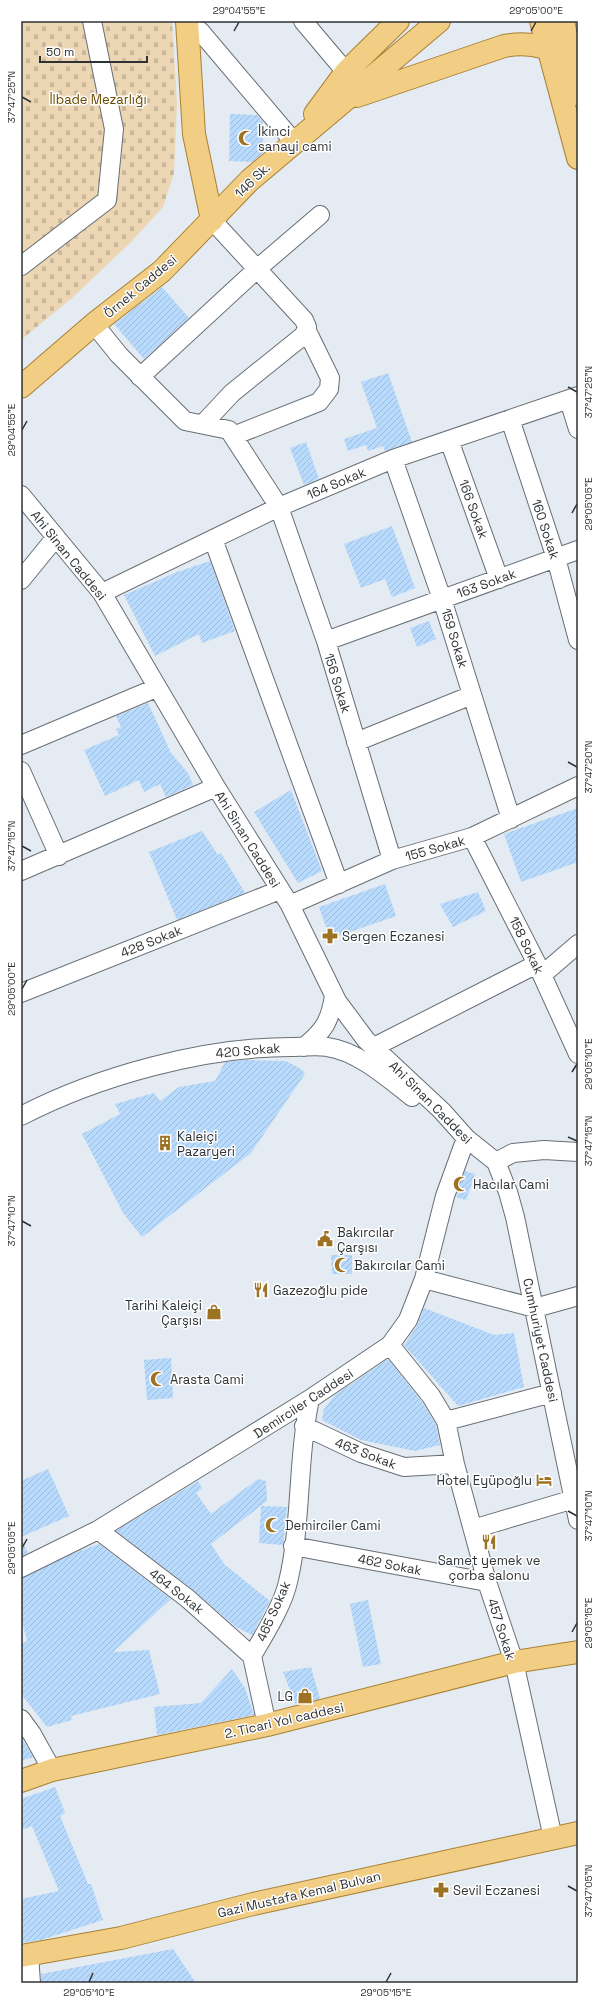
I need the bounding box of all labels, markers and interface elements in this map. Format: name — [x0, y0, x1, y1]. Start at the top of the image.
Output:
text: 29°04'55"E — [213, 4, 266, 17]
text: 29°05'00"E — [509, 4, 563, 17]
scale bar — [40, 38, 147, 64]
text: 50 m — [46, 44, 74, 60]
text: 37°47'25"N — [5, 71, 18, 123]
park label: İlbade Mezarlığı — [49, 91, 147, 108]
place label: İkinci sanayi cami — [258, 123, 332, 155]
mosque icon: İkinci sanayi cami — [237, 129, 255, 147]
street label: 146 Sk. — [231, 159, 274, 201]
street label: Örnek Caddesi — [100, 251, 180, 322]
text: 37°47'25"N — [582, 366, 595, 418]
text: 29°04'55"E — [5, 403, 18, 456]
street label: 164 Sokak — [304, 463, 368, 503]
street label: 166 Sokak — [455, 477, 492, 541]
text: 29°05'05"E — [582, 477, 595, 531]
street label: 160 Sokak — [528, 497, 563, 561]
street label: Ahi Sinan Caddesi — [27, 507, 110, 604]
street label: 163 Sokak — [454, 565, 518, 602]
street label: 159 Sokak — [437, 606, 472, 670]
street label: 156 Sokak — [320, 651, 355, 715]
text: 37°47'20"N — [582, 741, 595, 793]
street label: Ahi Sinan Caddesi — [211, 788, 284, 891]
text: 37°47'15"N — [5, 821, 18, 871]
street label: 155 Sokak — [403, 832, 467, 865]
street label: 158 Sokak — [505, 914, 548, 977]
street label: 428 Sokak — [118, 921, 184, 961]
pharmacy icon: Sergen Eczanesi — [321, 927, 339, 945]
place label: Sergen Eczanesi — [342, 928, 444, 945]
text: 29°05'00"E — [5, 962, 18, 1016]
text: 29°05'10"E — [582, 1038, 595, 1090]
street label: 420 Sokak — [215, 1039, 281, 1062]
street label: Ahi Sinan Caddesi — [385, 1057, 476, 1148]
text: 37°47'15"N — [582, 1116, 595, 1166]
place label: Kaleiçi Pazaryeri — [177, 1128, 235, 1160]
building icon: Kaleiçi Pazaryeri — [156, 1134, 174, 1152]
mosque icon: Hacılar Cami — [452, 1175, 470, 1193]
place label: Hacılar Cami — [473, 1176, 549, 1193]
text: 37°47'10"N — [5, 1195, 18, 1247]
place label: Bakırcılar Çarşısı — [337, 1224, 395, 1256]
public building icon: Bakırcılar Çarşısı — [316, 1230, 334, 1248]
mosque icon: Bakırcılar Cami — [333, 1256, 351, 1274]
place label: Bakırcılar Cami — [354, 1257, 445, 1274]
street label: Cumhuriyet Caddesi — [519, 1277, 562, 1404]
restaurant icon: Gazezoğlu pide — [252, 1281, 270, 1299]
place label: Gazezoğlu pide — [273, 1282, 368, 1299]
place label: Tarihi Kaleiçi Çarşısı — [125, 1297, 202, 1329]
shop icon: Tarihi Kaleiçi Çarşısı — [205, 1303, 223, 1321]
street label: Demirciler Caddesi — [250, 1365, 356, 1442]
mosque icon: Arasta Cami — [149, 1370, 167, 1388]
place label: Arasta Cami — [170, 1371, 244, 1388]
street label: 463 Sokak — [333, 1434, 399, 1473]
hotel icon: Hotel Eyüpoğlu — [535, 1471, 553, 1489]
place label: Hotel Eyüpoğlu — [437, 1472, 532, 1489]
text: 37°47'10"N — [582, 1490, 595, 1542]
mosque icon: Demirciler Cami — [264, 1516, 282, 1534]
place label: Demirciler Cami — [285, 1517, 381, 1534]
text: 29°05'05"E — [5, 1521, 18, 1575]
restaurant icon: Samet yemek ve çorba salonu — [480, 1533, 498, 1551]
street label: 462 Sokak — [357, 1550, 423, 1579]
place label: Samet yemek ve çorba salonu — [438, 1552, 540, 1584]
street label: 464 Sokak — [146, 1565, 207, 1618]
street label: 465 Sokak — [253, 1578, 294, 1644]
street label: 457 Sokak — [484, 1596, 519, 1662]
text: 29°05'15"E — [582, 1597, 595, 1648]
shop icon: LG — [296, 1687, 314, 1705]
place label: LG — [278, 1688, 293, 1705]
street label: 2. Ticari Yol caddesi — [223, 1699, 345, 1742]
text: 37°47'05"N — [582, 1865, 595, 1917]
street label: Gazi Mustafa Kemal Bulvan — [216, 1867, 382, 1922]
pharmacy icon: Sevil Eczanesi — [432, 1881, 450, 1899]
place label: Sevil Eczanesi — [453, 1882, 540, 1899]
text: 29°05'10"E — [63, 1986, 115, 1999]
text: 29°05'15"E — [361, 1986, 412, 1999]

